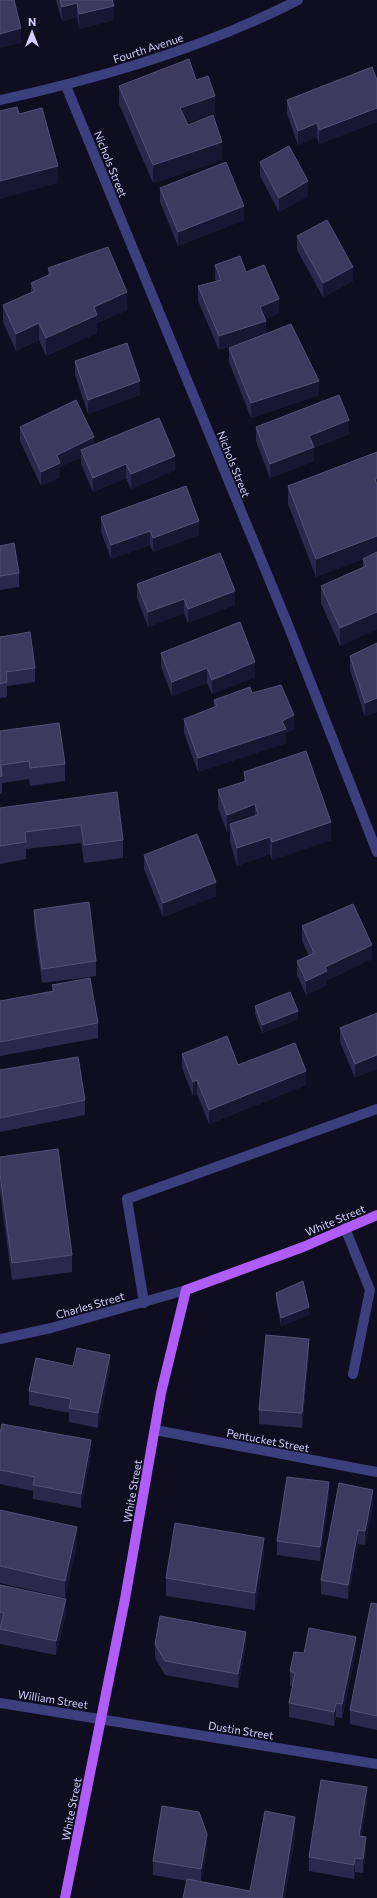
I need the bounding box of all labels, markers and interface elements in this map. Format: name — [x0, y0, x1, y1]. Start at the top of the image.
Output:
north arrow — [12, 12, 52, 52]
text: N — [28, 15, 36, 28]
street label: Fourth Avenue — [111, 31, 185, 65]
street label: Nichols Street — [92, 129, 130, 200]
street label: Nichols Street — [215, 429, 253, 500]
street label: White Street — [303, 1201, 367, 1238]
street label: Charles Street — [54, 1289, 126, 1321]
street label: Pentucket Street — [226, 1426, 311, 1454]
street label: White Street — [120, 1458, 144, 1524]
street label: William Street — [17, 1687, 90, 1711]
street label: Dustin Street — [207, 1718, 275, 1742]
street label: White Street — [59, 1776, 84, 1842]

